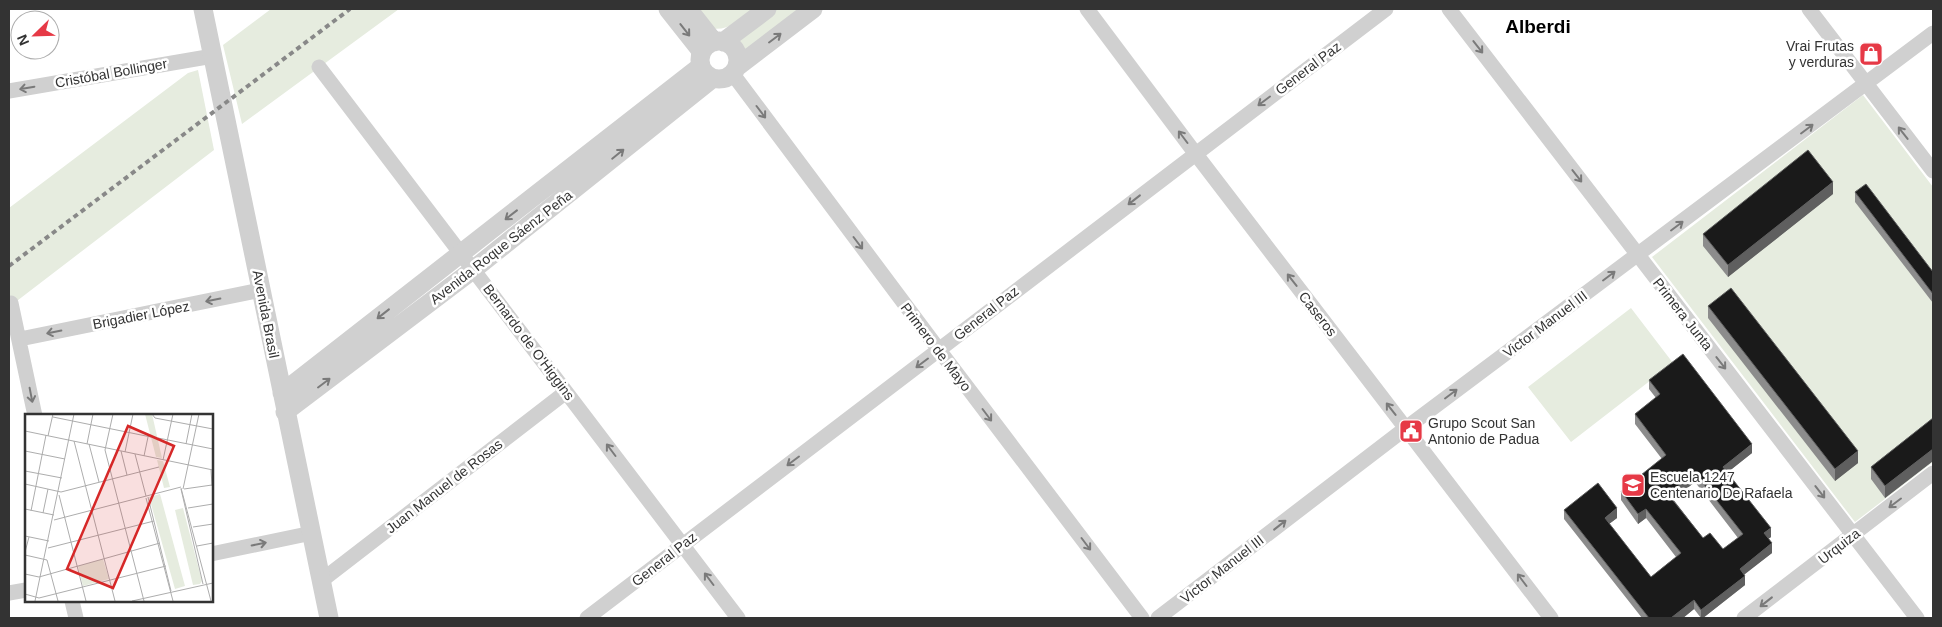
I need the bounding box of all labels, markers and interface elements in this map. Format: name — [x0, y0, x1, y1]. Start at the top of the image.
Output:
north arrow — [10, 10, 60, 60]
district label: Alberdi — [1505, 16, 1571, 37]
one-way arrow — [679, 24, 690, 37]
text: N — [14, 32, 32, 48]
one-way arrow — [768, 32, 781, 43]
street label: General Paz — [1272, 38, 1344, 98]
place label: Vrai Frutas y verduras — [1786, 38, 1854, 70]
one-way arrow — [1473, 40, 1484, 53]
shop icon: Vrai Frutas y verduras — [1858, 41, 1884, 67]
street label: Cristóbal Bollinger — [54, 55, 169, 91]
one-way arrow — [19, 84, 35, 94]
one-way arrow — [1258, 96, 1271, 107]
one-way arrow — [756, 105, 766, 119]
one-way arrow — [1800, 124, 1814, 134]
one-way arrow — [1898, 127, 1909, 140]
one-way arrow — [1177, 131, 1188, 144]
one-way arrow — [611, 149, 624, 160]
one-way arrow — [1572, 169, 1583, 182]
street label: Avenida Roque Sáenz Peña — [427, 186, 575, 307]
one-way arrow — [1127, 195, 1141, 205]
one-way arrow — [505, 209, 518, 220]
one-way arrow — [1670, 221, 1684, 231]
one-way arrow — [853, 236, 864, 249]
street label: Avenida Brasil — [250, 269, 282, 359]
one-way arrow — [1602, 271, 1616, 281]
one-way arrow — [1287, 274, 1298, 287]
street label: Primera Junta — [1650, 275, 1716, 353]
street label: Bernardo de O'Higgins — [480, 281, 578, 403]
street label: General Paz — [950, 283, 1022, 343]
street label: Victor Manuel III — [1500, 287, 1590, 361]
street label: Caseros — [1296, 289, 1340, 339]
one-way arrow — [206, 296, 222, 305]
street label: Brigadier López — [91, 298, 191, 332]
street label: Primero de Mayo — [898, 300, 975, 395]
one-way arrow — [377, 309, 390, 320]
one-way arrow — [46, 328, 62, 338]
one-way arrow — [1715, 356, 1726, 369]
one-way arrow — [916, 357, 929, 368]
one-way arrow — [317, 377, 330, 388]
one-way arrow — [27, 386, 37, 402]
one-way arrow — [1444, 389, 1458, 399]
one-way arrow — [1386, 403, 1397, 416]
one-way arrow — [982, 408, 993, 421]
inset map — [25, 414, 212, 602]
place label: Grupo Scout San Antonio de Padua — [1428, 415, 1540, 447]
public building icon: Grupo Scout San Antonio de Padua — [1398, 418, 1424, 444]
street label: Juan Manuel de Rosas — [383, 436, 505, 536]
one-way arrow — [605, 444, 616, 457]
one-way arrow — [786, 456, 800, 466]
place label: Escuela 1247 Centenario De Rafaela — [1650, 469, 1793, 501]
school or university icon: Escuela 1247 Centenario De Rafaela — [1620, 472, 1646, 498]
one-way arrow — [1814, 485, 1825, 498]
one-way arrow — [1888, 497, 1901, 508]
one-way arrow — [1273, 519, 1286, 530]
street label: Urquiza — [1815, 525, 1863, 567]
street label: General Paz — [628, 529, 700, 589]
street label: Victor Manuel III — [1177, 532, 1267, 606]
one-way arrow — [1081, 537, 1091, 551]
one-way arrow — [251, 539, 267, 548]
one-way arrow — [703, 573, 714, 586]
one-way arrow — [1517, 573, 1528, 586]
one-way arrow — [1760, 596, 1773, 607]

